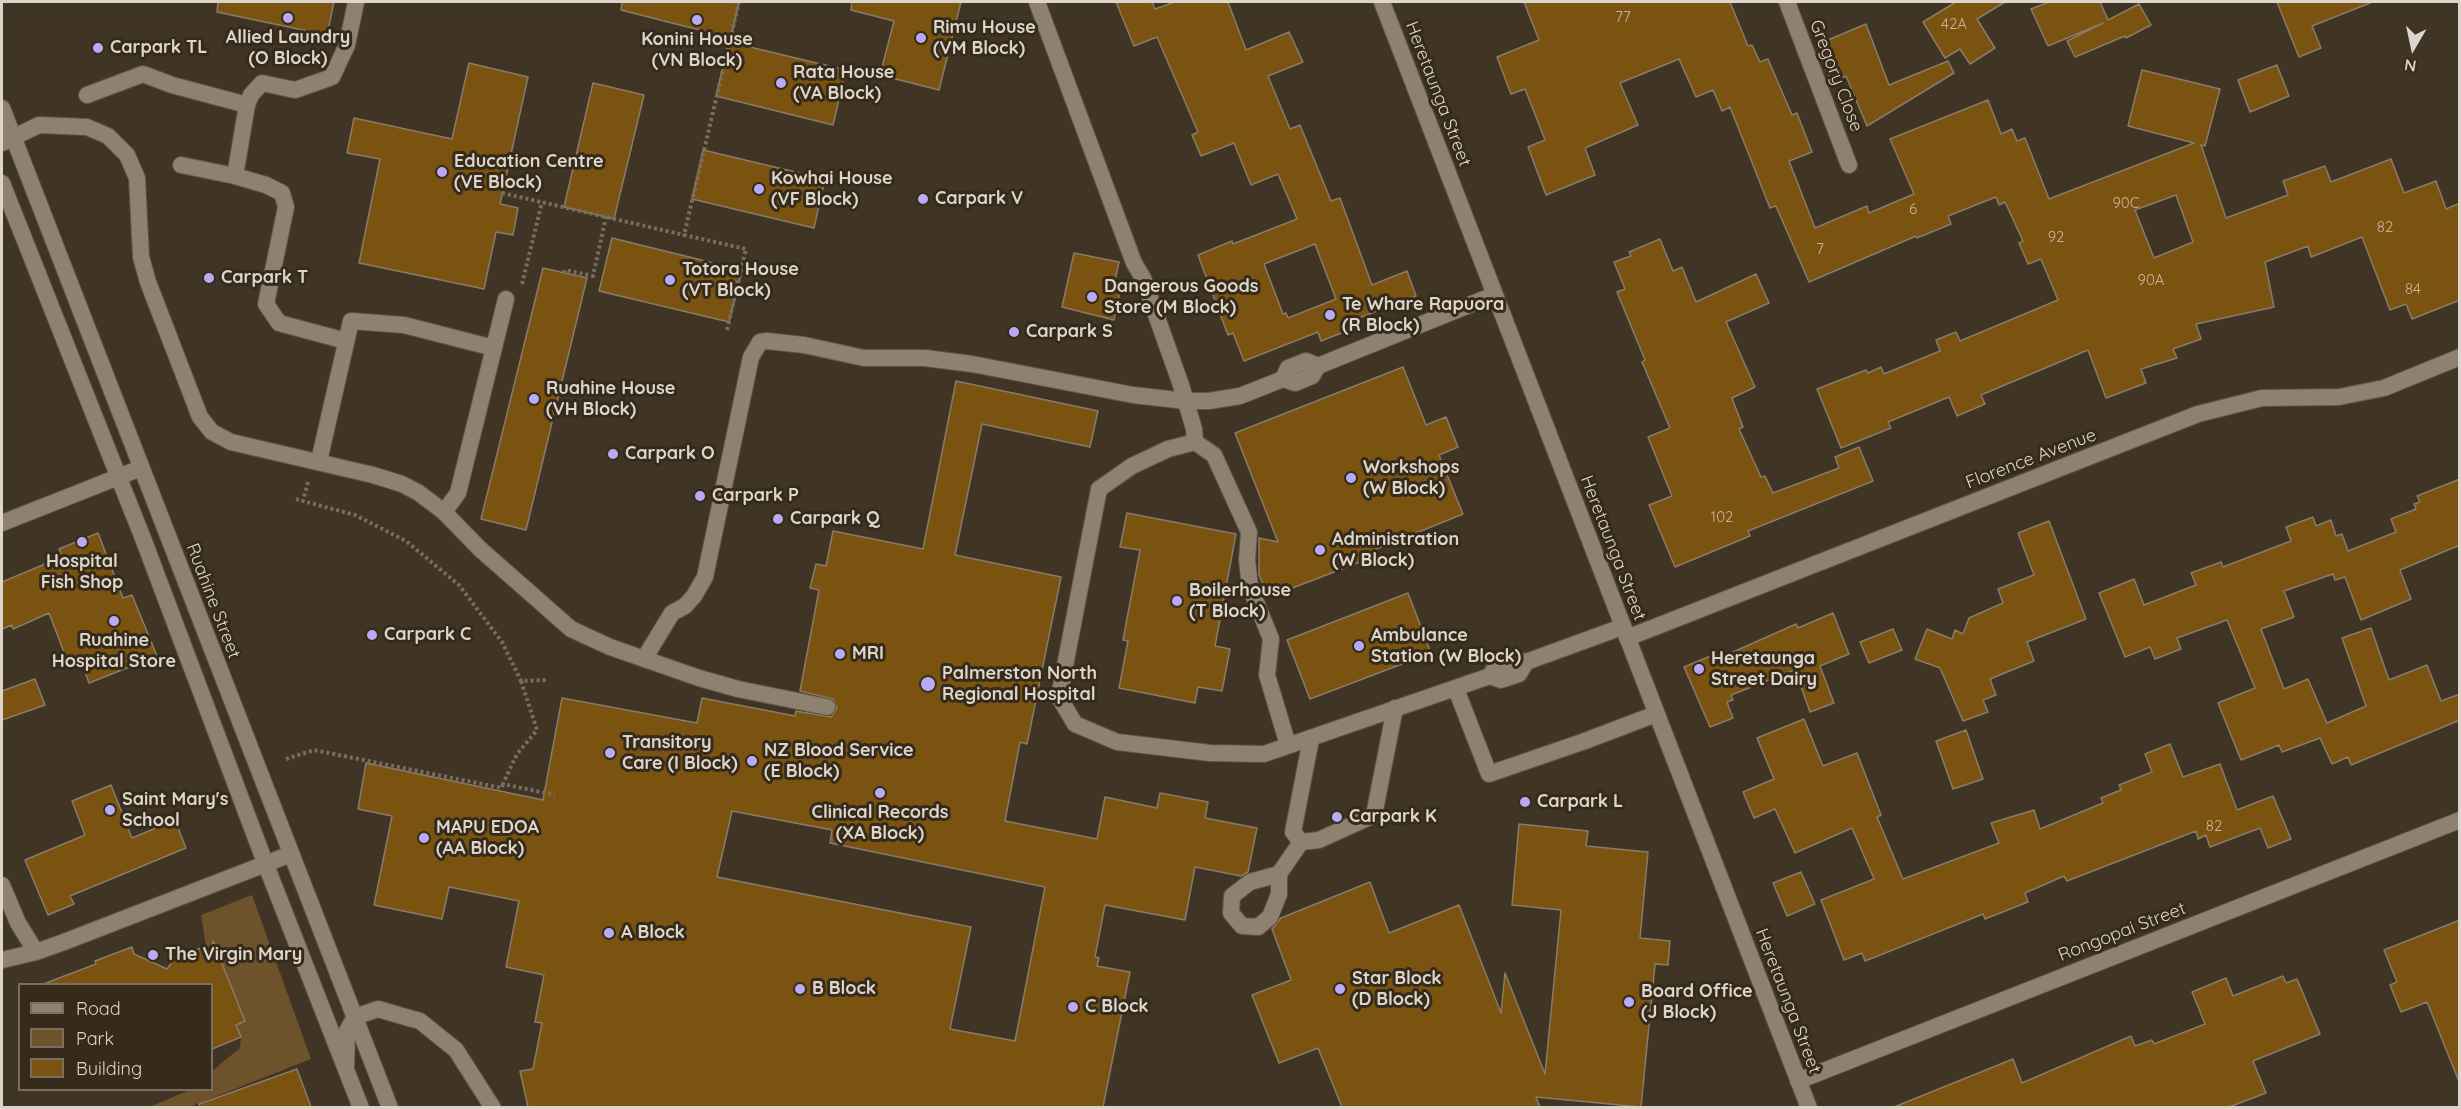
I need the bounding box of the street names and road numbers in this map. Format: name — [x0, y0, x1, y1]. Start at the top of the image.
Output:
street label: Gregory Close — [1805, 17, 1867, 135]
street label: Heretaunga Street — [1400, 18, 1476, 170]
street label: Florence Avenue — [1963, 424, 2099, 494]
street label: Heretaunga Street — [1575, 472, 1651, 624]
street label: Ruahine Street — [181, 540, 245, 662]
street label: Rongopai Street — [2055, 898, 2189, 966]
street label: Heretaunga Street — [1750, 925, 1826, 1077]

